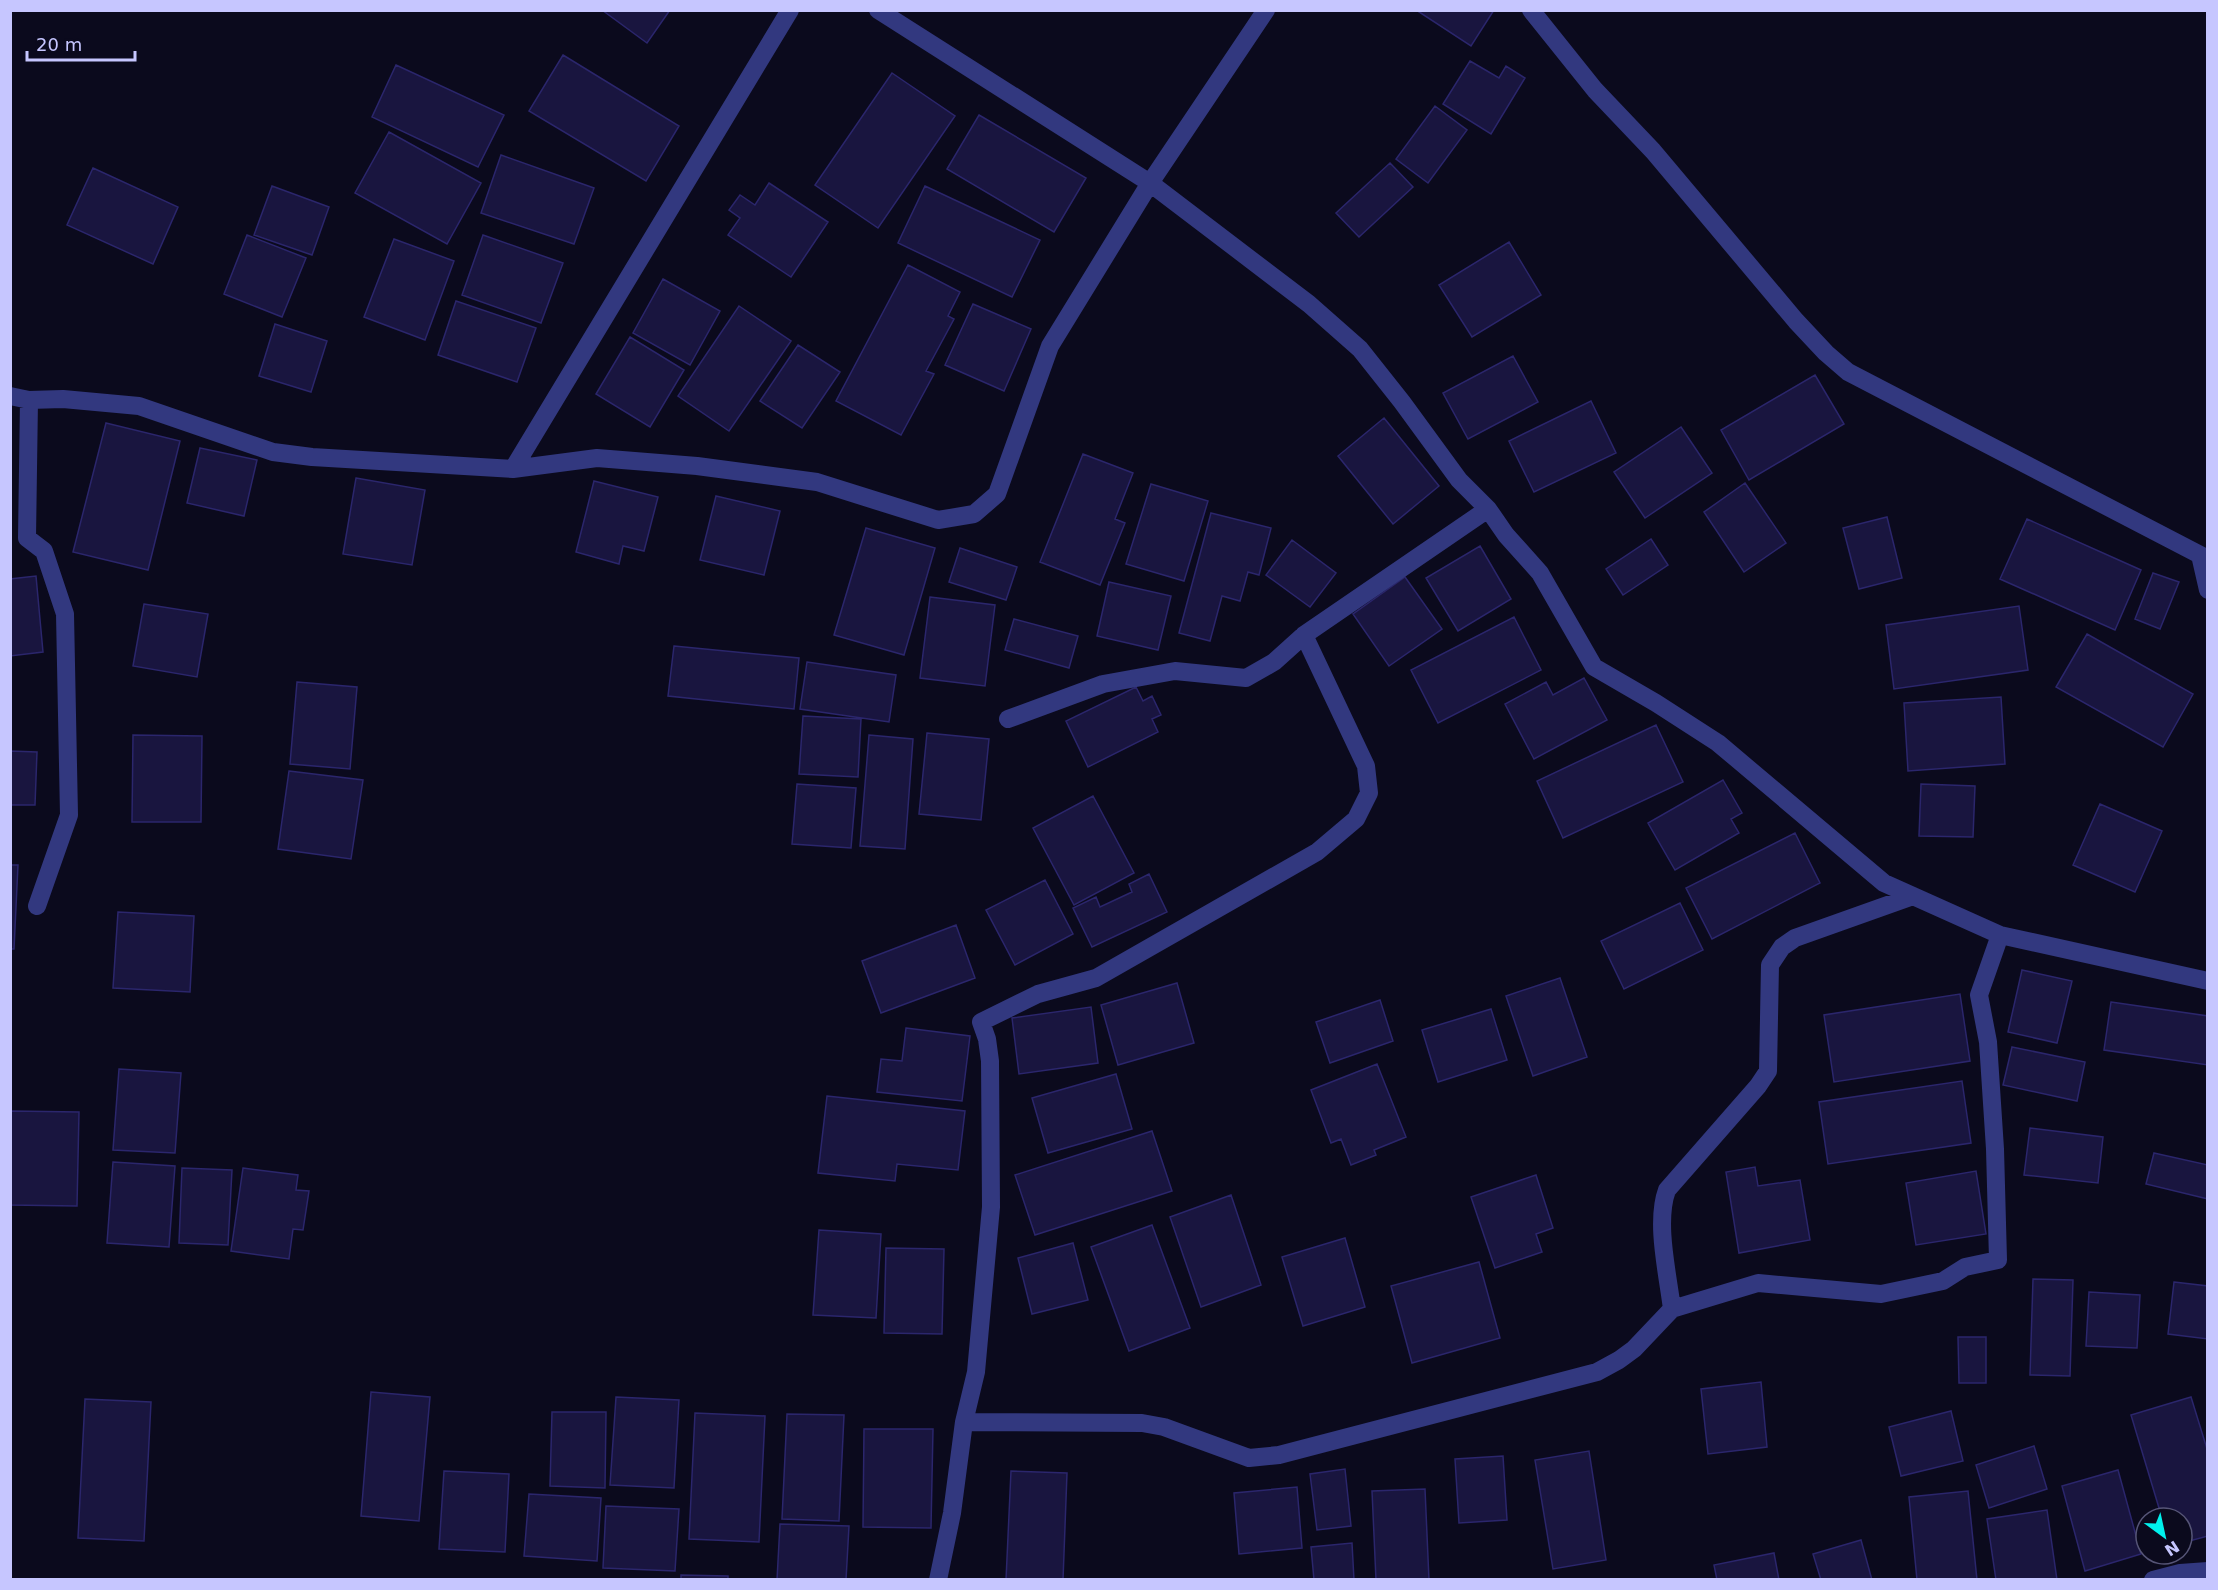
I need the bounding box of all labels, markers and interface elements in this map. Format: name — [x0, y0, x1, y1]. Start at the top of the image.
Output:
scale bar — [27, 24, 135, 62]
text: 20 m — [36, 34, 82, 55]
north arrow — [2134, 1506, 2194, 1566]
text: N — [2161, 1537, 2183, 1560]

